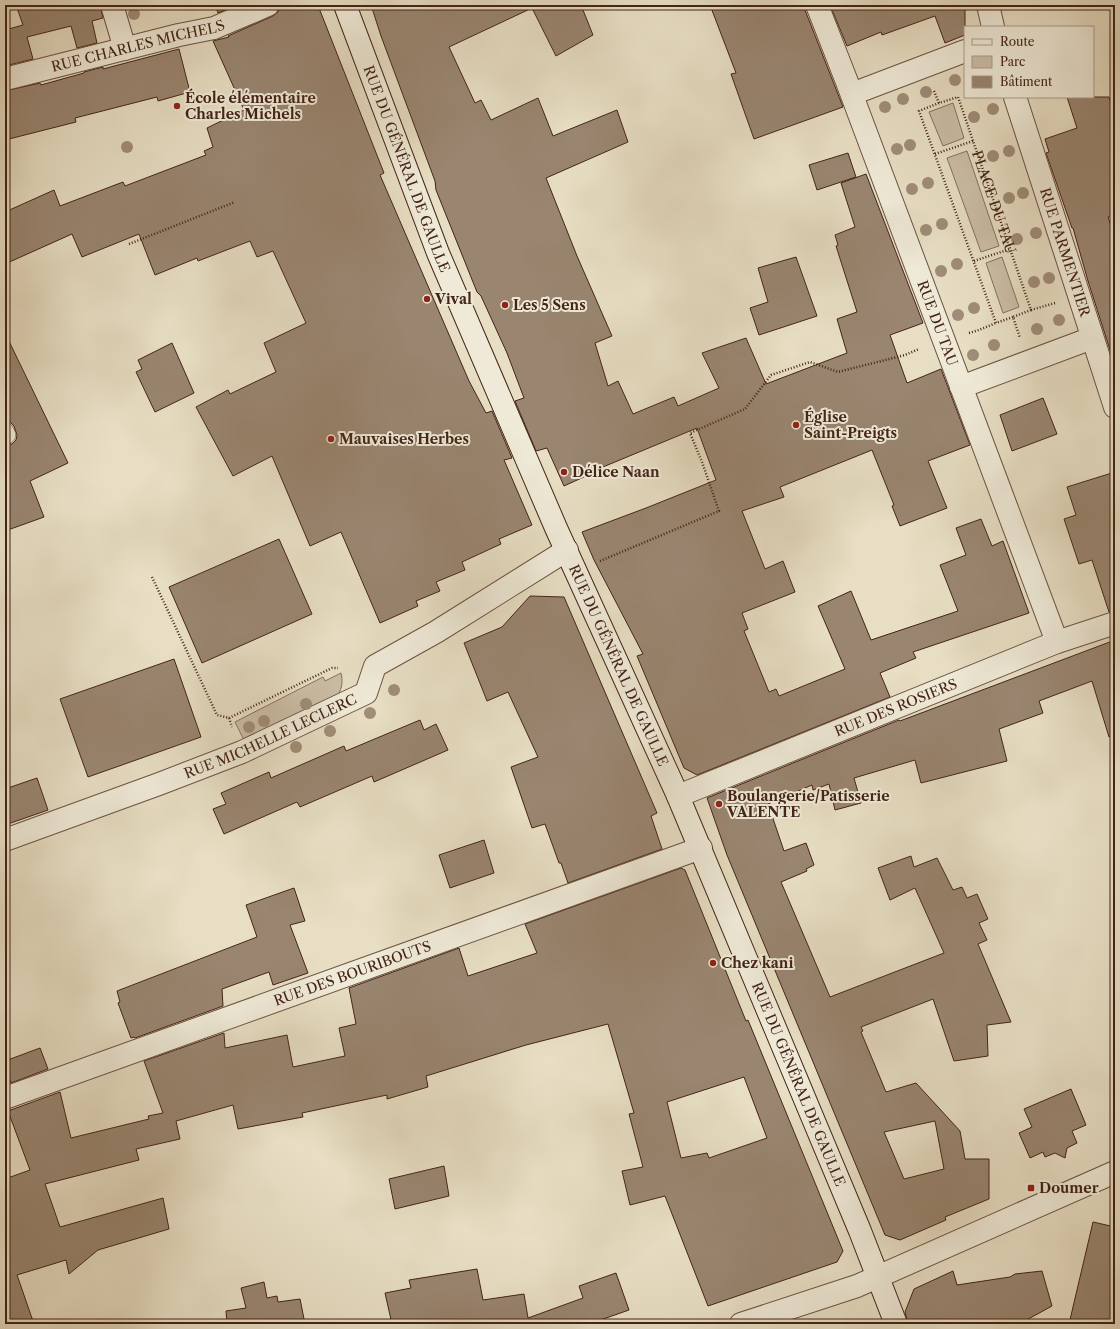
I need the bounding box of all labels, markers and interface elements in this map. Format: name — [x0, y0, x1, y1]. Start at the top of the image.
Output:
street label: RUE CHARLES MICHELS — [49, 15, 227, 76]
legend — [964, 26, 1094, 98]
text: Route — [1000, 34, 1035, 49]
text: Parc — [1000, 54, 1025, 69]
street label: RUE DU GÉNÉRAL DE GAULLE — [359, 63, 454, 275]
text: Bâtiment — [1000, 74, 1053, 89]
place label: École élémentaire Charles Michels — [185, 88, 316, 123]
marker: École élémentaire Charles Michels — [172, 101, 182, 111]
street label: PLACE DU TAU — [968, 148, 1020, 256]
street label: RUE PARMENTIER — [1036, 185, 1094, 320]
street label: RUE DU TAU — [913, 278, 962, 368]
place label: Vival — [434, 290, 472, 308]
marker: Vival — [422, 294, 432, 304]
place label: Les 5 Sens — [513, 296, 586, 314]
marker: Les 5 Sens — [500, 300, 510, 310]
place label: Église Saint-Preigts — [804, 407, 897, 442]
marker: Église Saint-Preigts — [791, 420, 801, 430]
place label: Mauvaises Herbes — [339, 430, 469, 448]
marker: Mauvaises Herbes — [326, 434, 336, 444]
place label: Délice Naan — [572, 463, 660, 481]
marker: Délice Naan — [559, 467, 569, 477]
street label: RUE DU GÉNÉRAL DE GAULLE — [565, 562, 672, 769]
street label: RUE DES ROSIERS — [832, 675, 960, 741]
street label: RUE MICHELLE LECLERC — [182, 690, 359, 782]
place label: Boulangerie/Patisserie VALENTE — [726, 787, 890, 821]
marker: Boulangerie/Patisserie VALENTE — [714, 799, 724, 809]
street label: RUE DES BOURIBOUTS — [271, 937, 433, 1010]
place label: Chez kani — [721, 954, 793, 972]
marker: Chez kani — [708, 958, 718, 968]
street label: RUE DU GÉNÉRAL DE GAULLE — [748, 979, 849, 1189]
place label: Doumer — [1039, 1179, 1099, 1197]
marker: Doumer — [1026, 1183, 1036, 1193]

